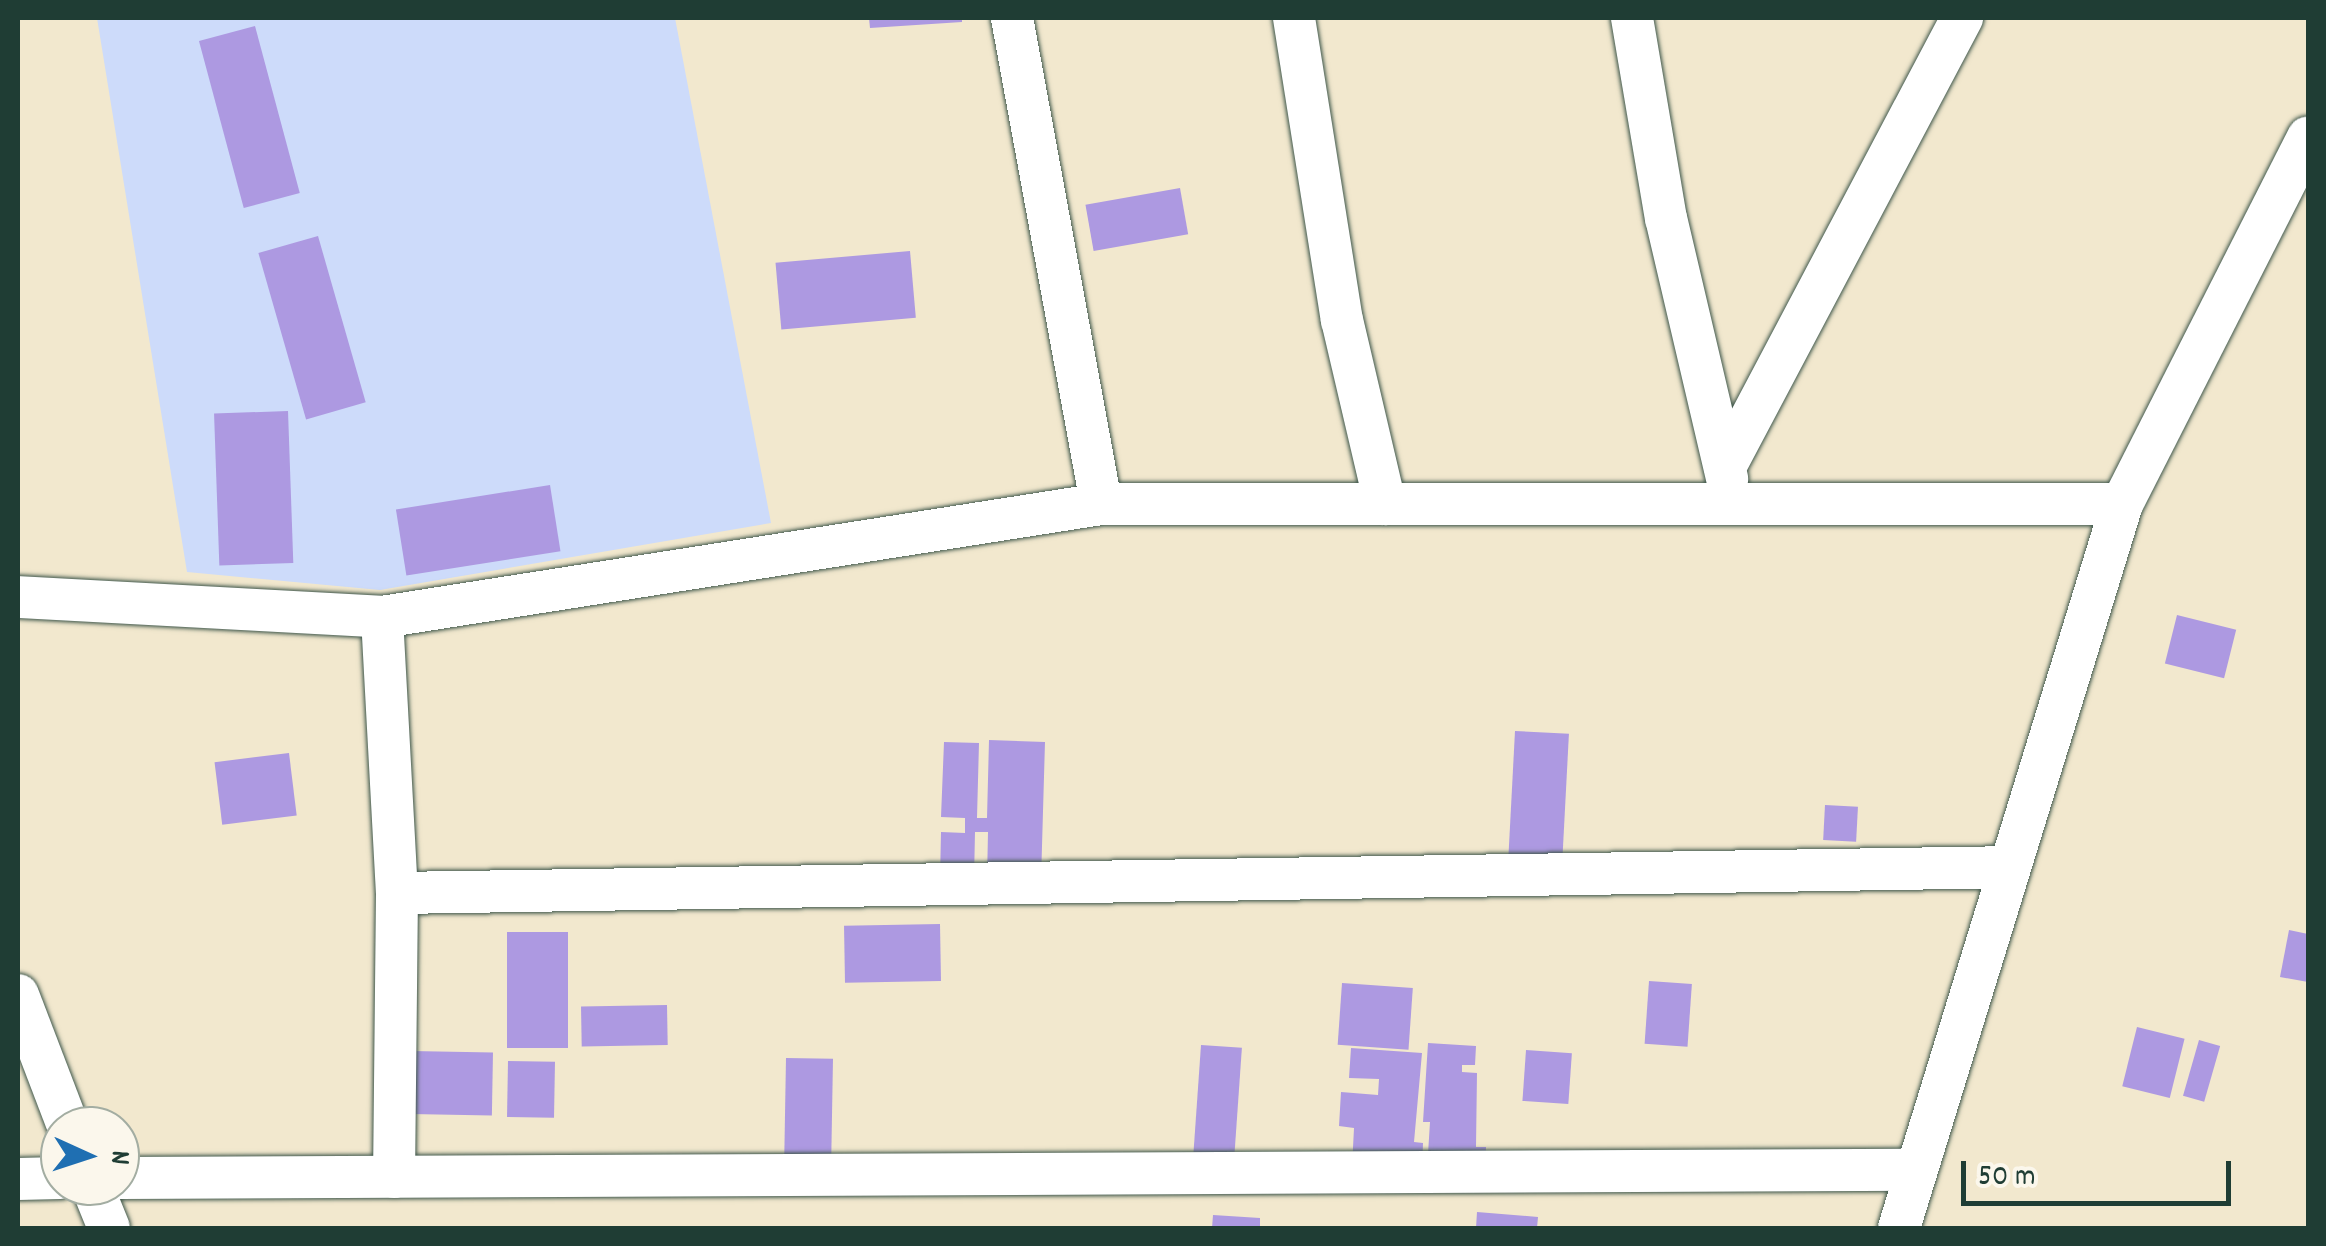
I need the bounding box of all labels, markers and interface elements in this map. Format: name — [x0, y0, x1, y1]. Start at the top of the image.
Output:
north arrow — [40, 1106, 140, 1206]
scale bar — [1966, 1141, 2236, 1203]
text: N — [98, 1150, 138, 1165]
text: 50 m — [1978, 1157, 2036, 1200]

